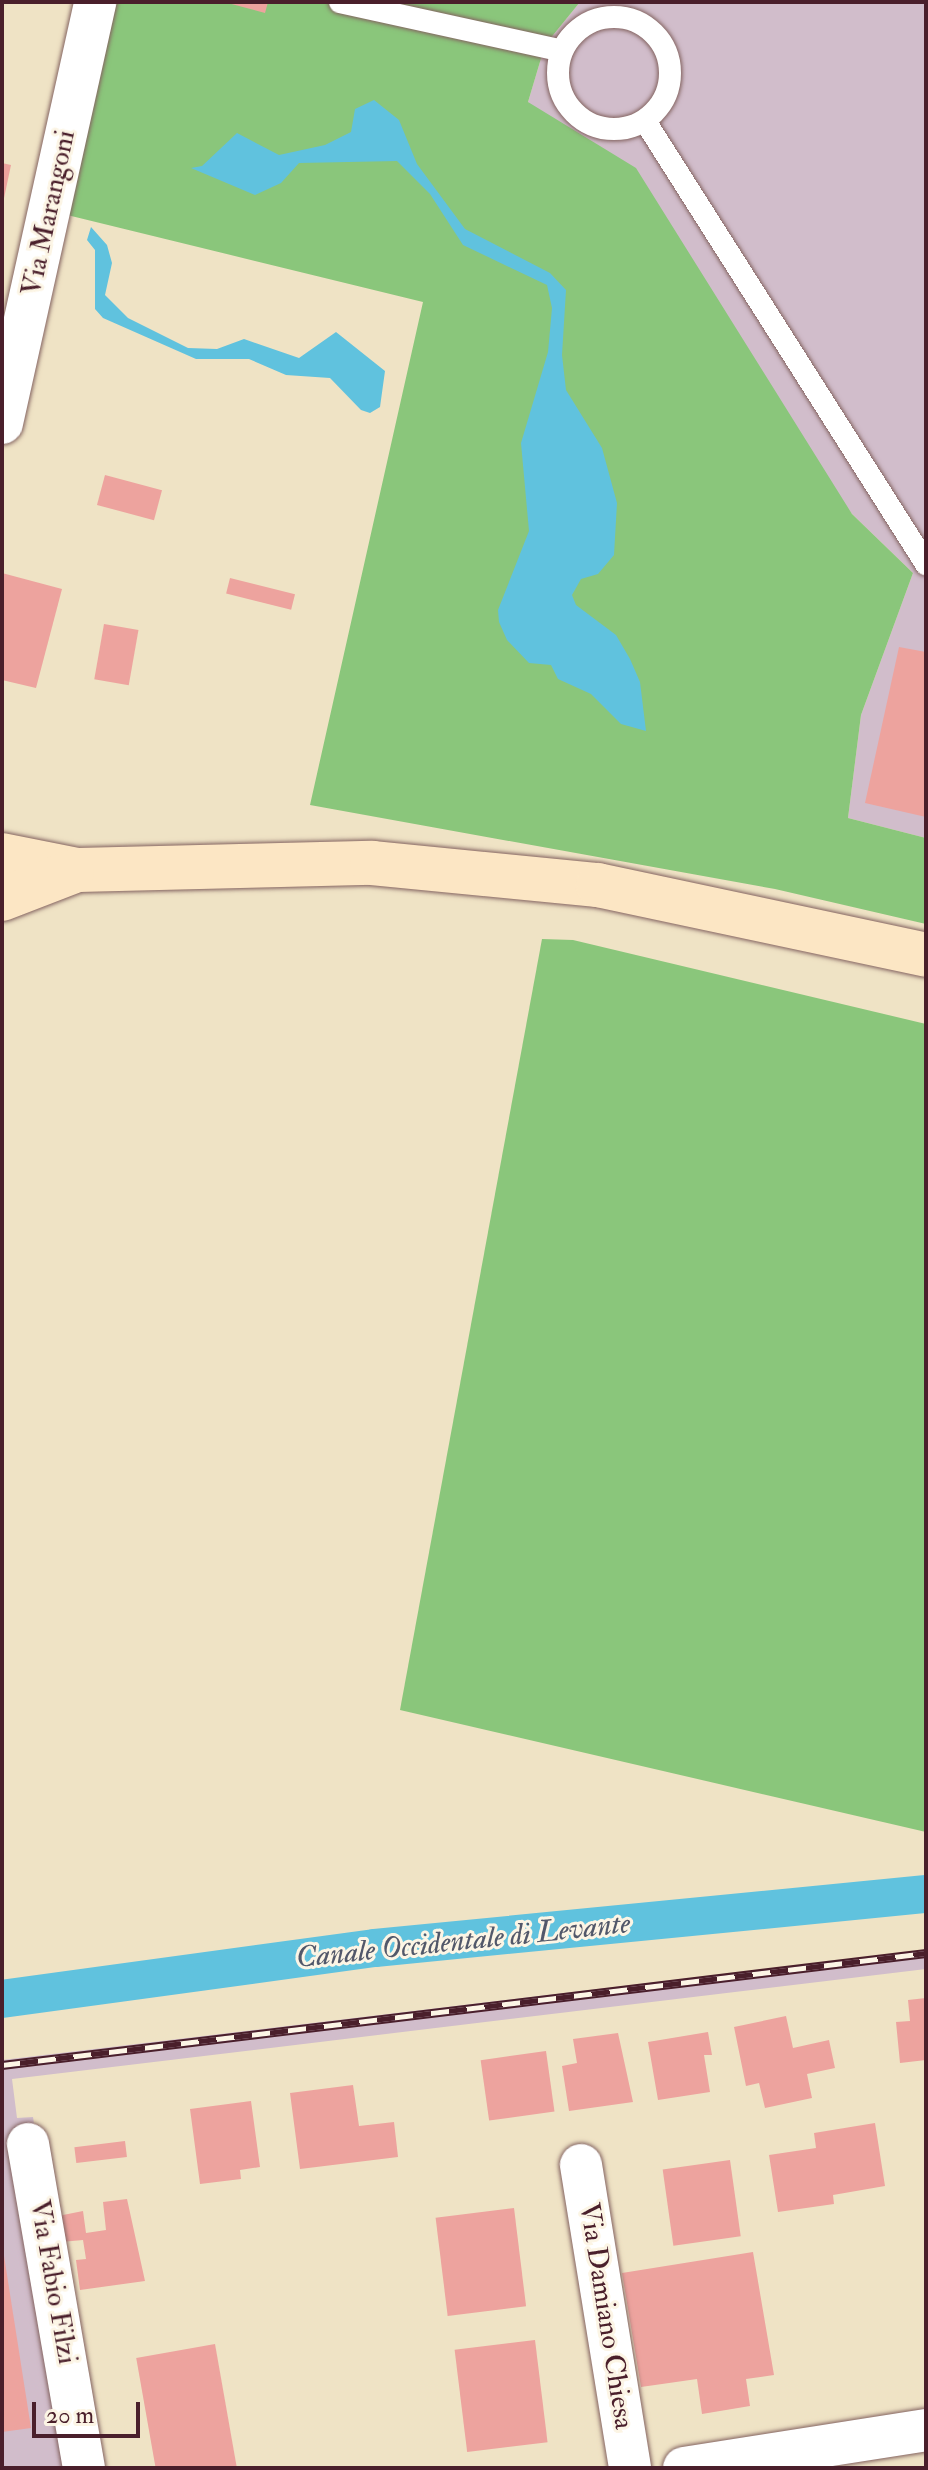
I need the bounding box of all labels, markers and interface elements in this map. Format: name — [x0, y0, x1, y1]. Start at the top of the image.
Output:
street label: Via Marangoni — [15, 127, 83, 299]
water label: Canale Occidentale di Levante — [294, 1906, 632, 1976]
street label: Via Fabio Filzi — [22, 2197, 84, 2367]
street label: Via Damiano Chiesa — [572, 2200, 640, 2432]
scale bar — [36, 2386, 144, 2436]
text: 20 m — [46, 2400, 94, 2431]

